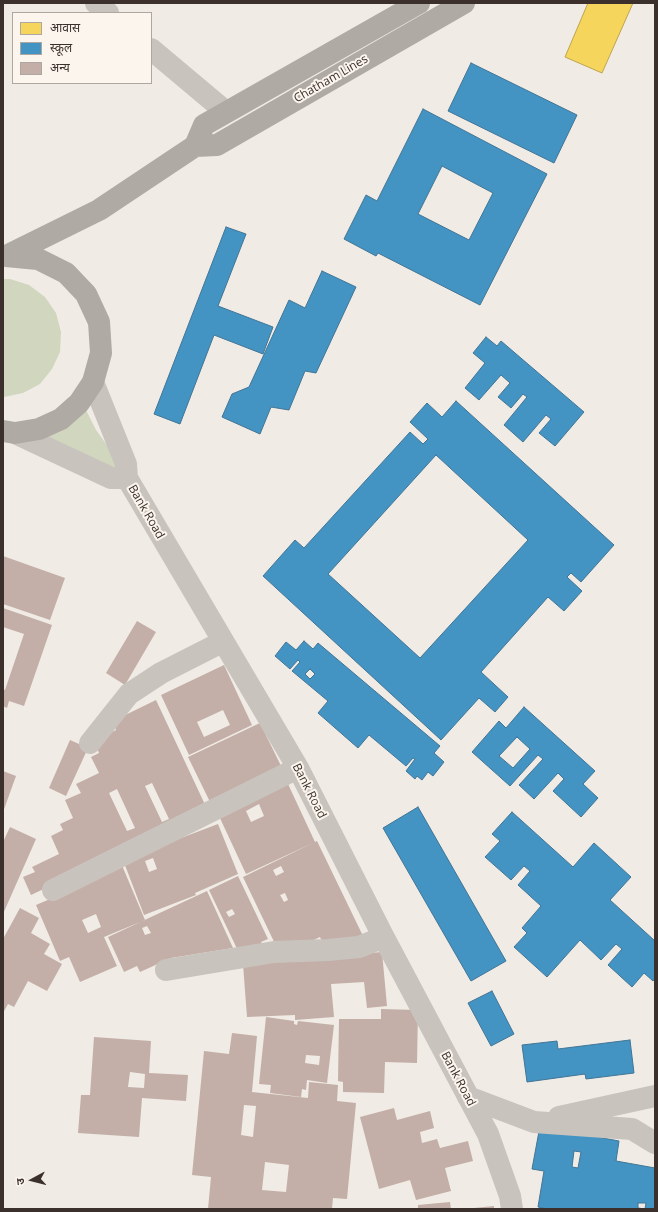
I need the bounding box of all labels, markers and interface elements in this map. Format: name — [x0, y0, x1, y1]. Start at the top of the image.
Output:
legend — [12, 12, 152, 84]
text: आवास — [50, 19, 80, 36]
text: स्कूल — [50, 39, 72, 56]
street label: Chatham Lines — [291, 52, 371, 106]
text: अन्य — [50, 59, 70, 76]
street label: Bank Road — [125, 482, 167, 542]
street label: Bank Road — [289, 761, 329, 821]
street label: Bank Road — [438, 1049, 478, 1109]
north arrow — [12, 1160, 52, 1200]
text: उ — [12, 1177, 27, 1186]

